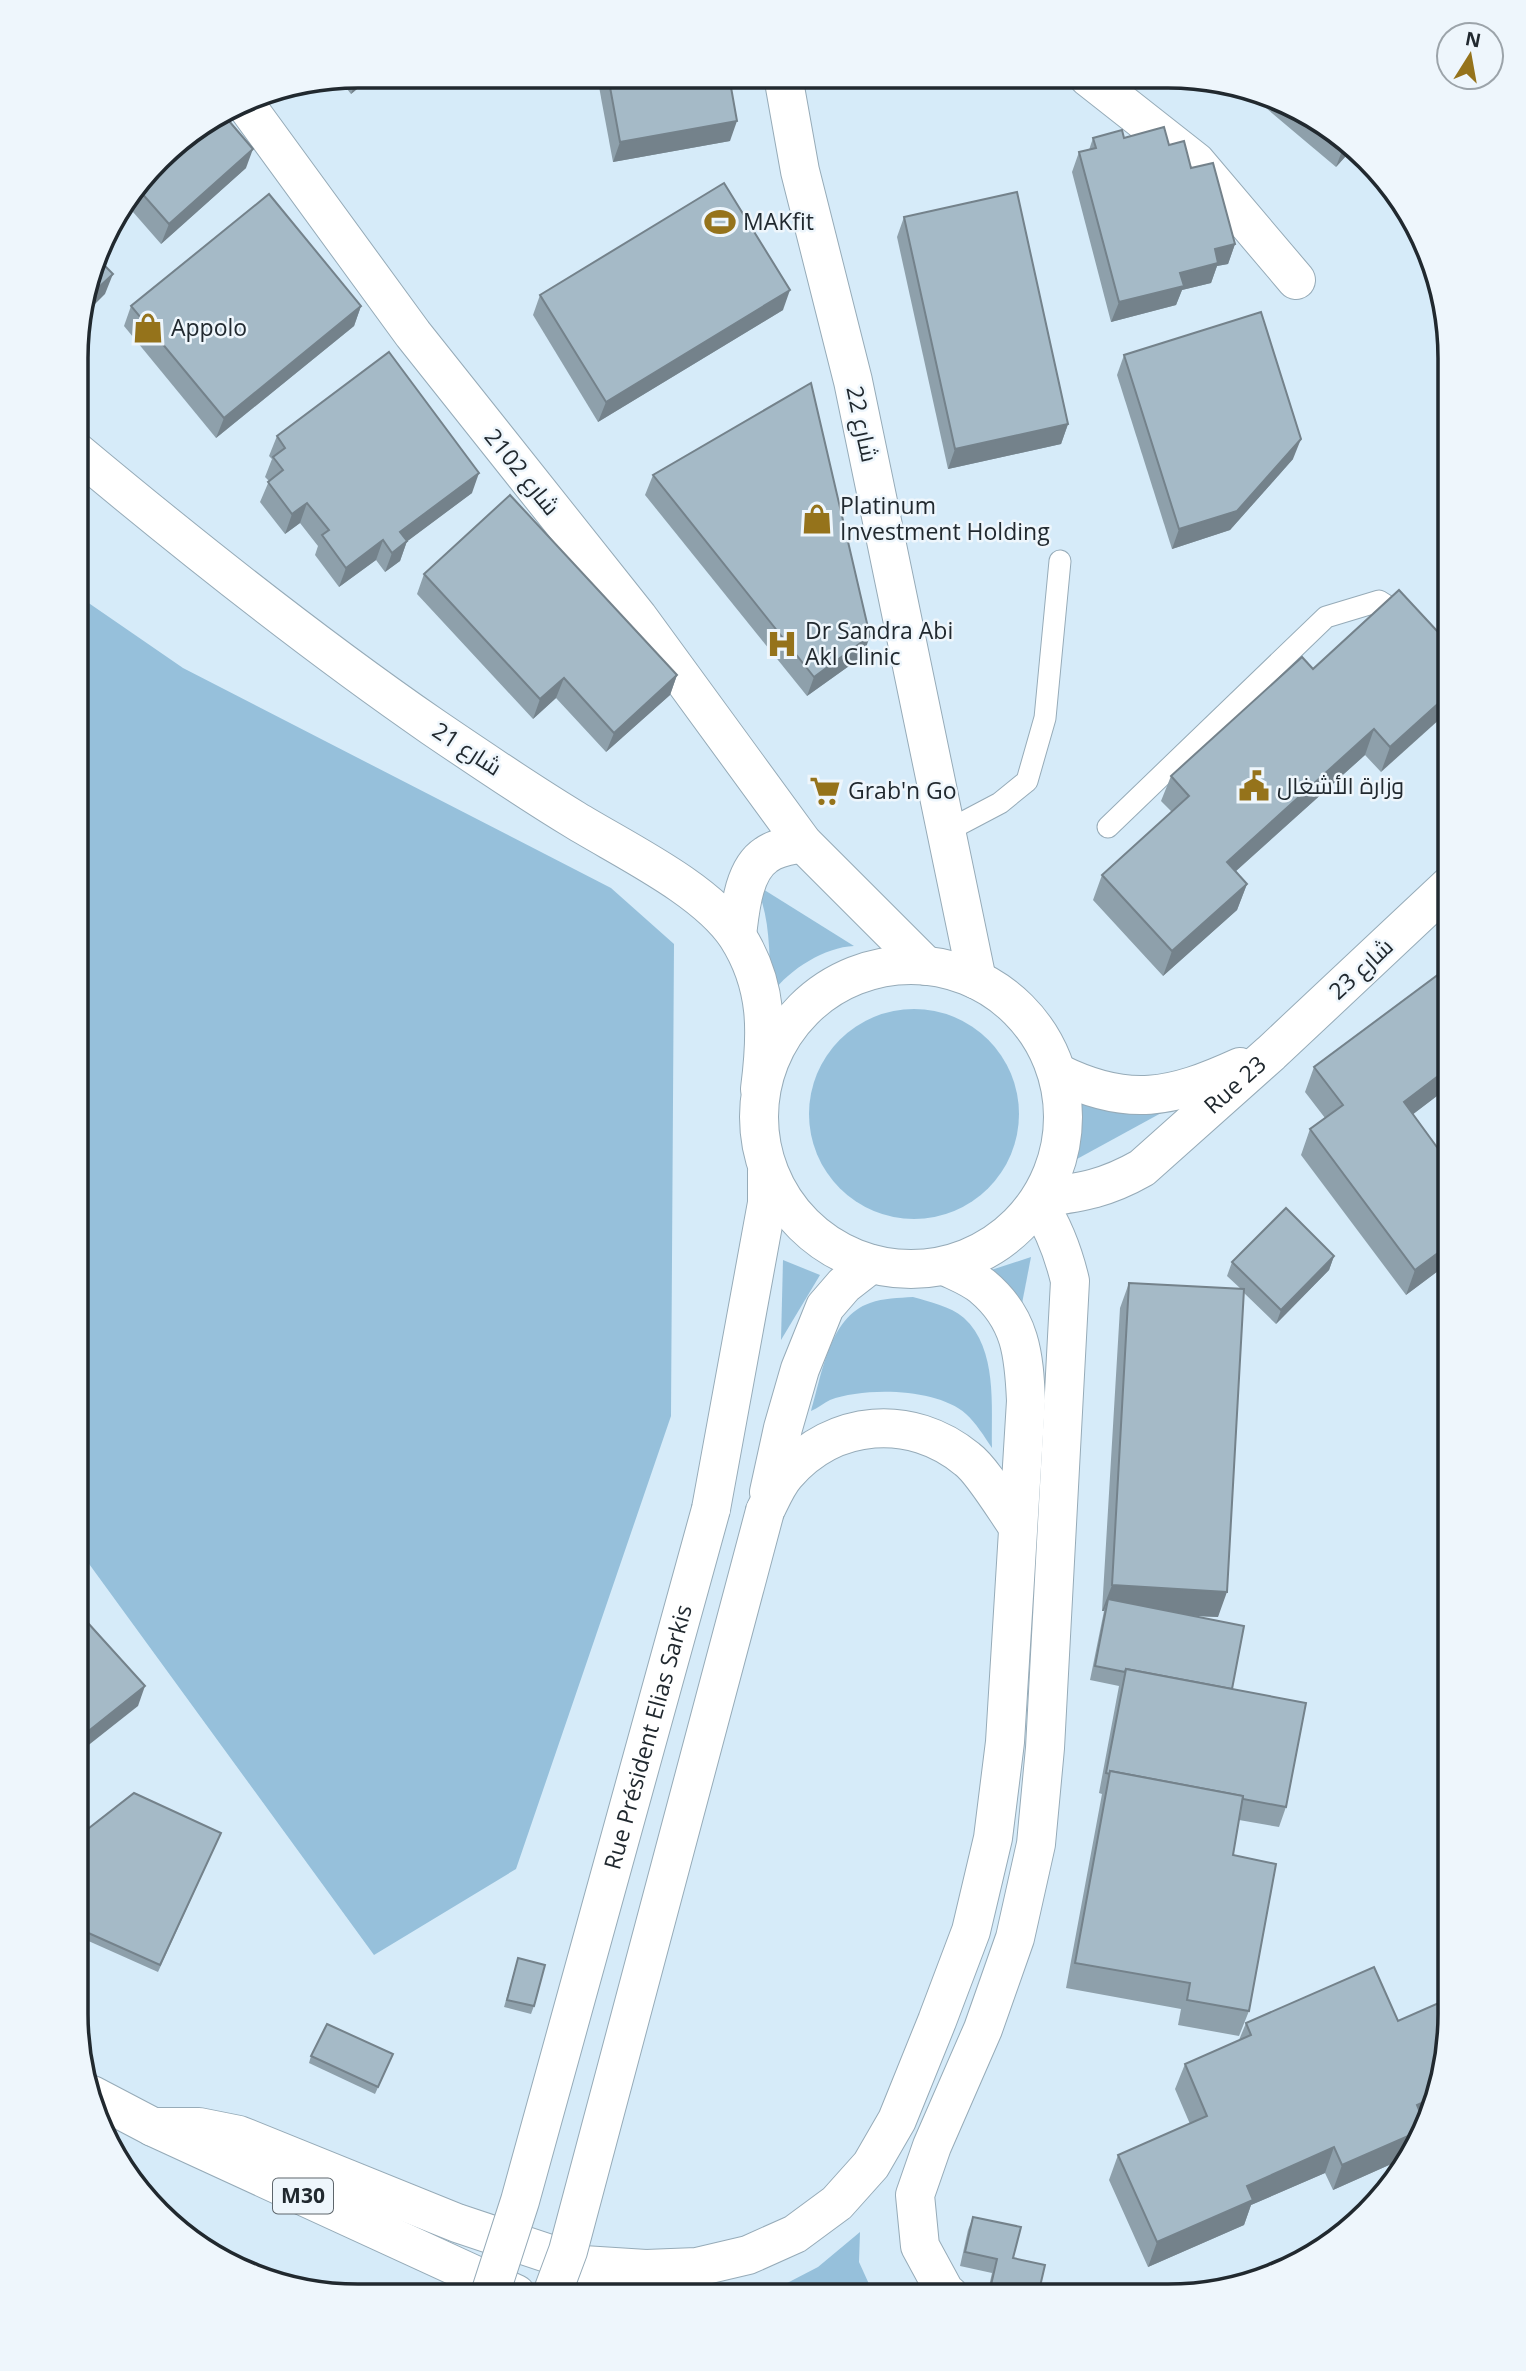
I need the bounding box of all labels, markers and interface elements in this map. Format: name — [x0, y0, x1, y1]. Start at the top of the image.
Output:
north arrow — [1435, 21, 1505, 91]
text: N — [1463, 25, 1483, 54]
sports icon: MAKfit — [703, 205, 737, 239]
place label: MAKfit — [743, 205, 814, 237]
shop icon: Appolo — [131, 311, 165, 345]
place label: Appolo — [171, 311, 247, 343]
street label: شارع 22 — [838, 383, 887, 465]
street label: شارع 2102 — [477, 421, 568, 522]
place label: Platinum Investment Holding — [840, 489, 1050, 547]
shop icon: Platinum Investment Holding — [800, 502, 834, 536]
place label: Dr Sandra Abi Akl Clinic — [805, 614, 953, 672]
hospital icon: Dr Sandra Abi Akl Clinic — [765, 627, 799, 661]
street label: شارع 21 — [426, 714, 508, 783]
public building icon: وزارة الأشغال — [1237, 769, 1271, 803]
place label: وزارة الأشغال — [1277, 769, 1404, 801]
supermarket icon: Grab'n Go — [808, 774, 842, 808]
place label: Grab'n Go — [848, 774, 957, 806]
street label: شارع 23 — [1321, 930, 1400, 1007]
street label: Rue 23 — [1196, 1048, 1273, 1121]
street label: Rue Président Elias Sarkis — [595, 1601, 699, 1873]
road number: M30 — [273, 2178, 333, 2214]

